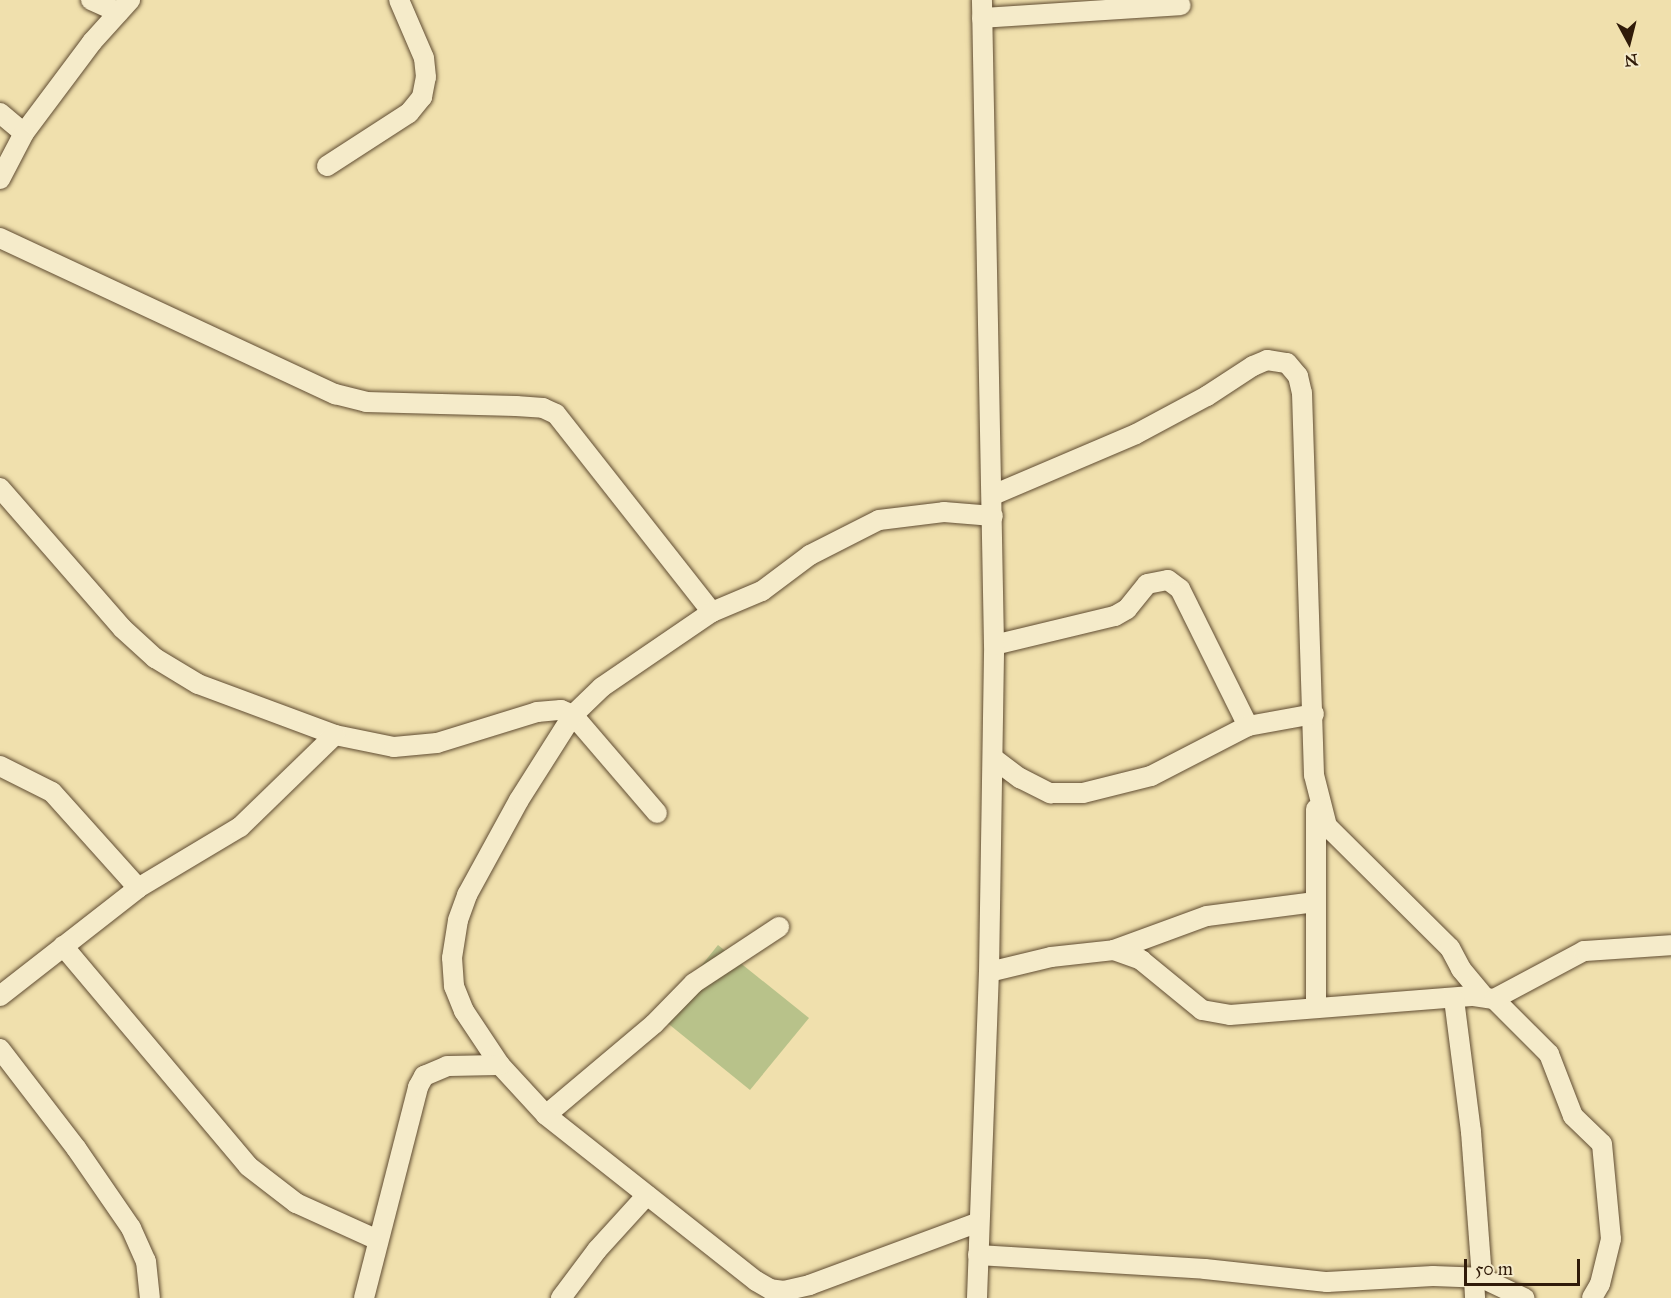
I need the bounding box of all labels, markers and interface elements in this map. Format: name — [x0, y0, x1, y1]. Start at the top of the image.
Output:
north arrow — [1599, 12, 1659, 72]
text: N — [1623, 50, 1639, 71]
scale bar — [1467, 1247, 1582, 1285]
text: 50 m — [1475, 1258, 1513, 1280]

